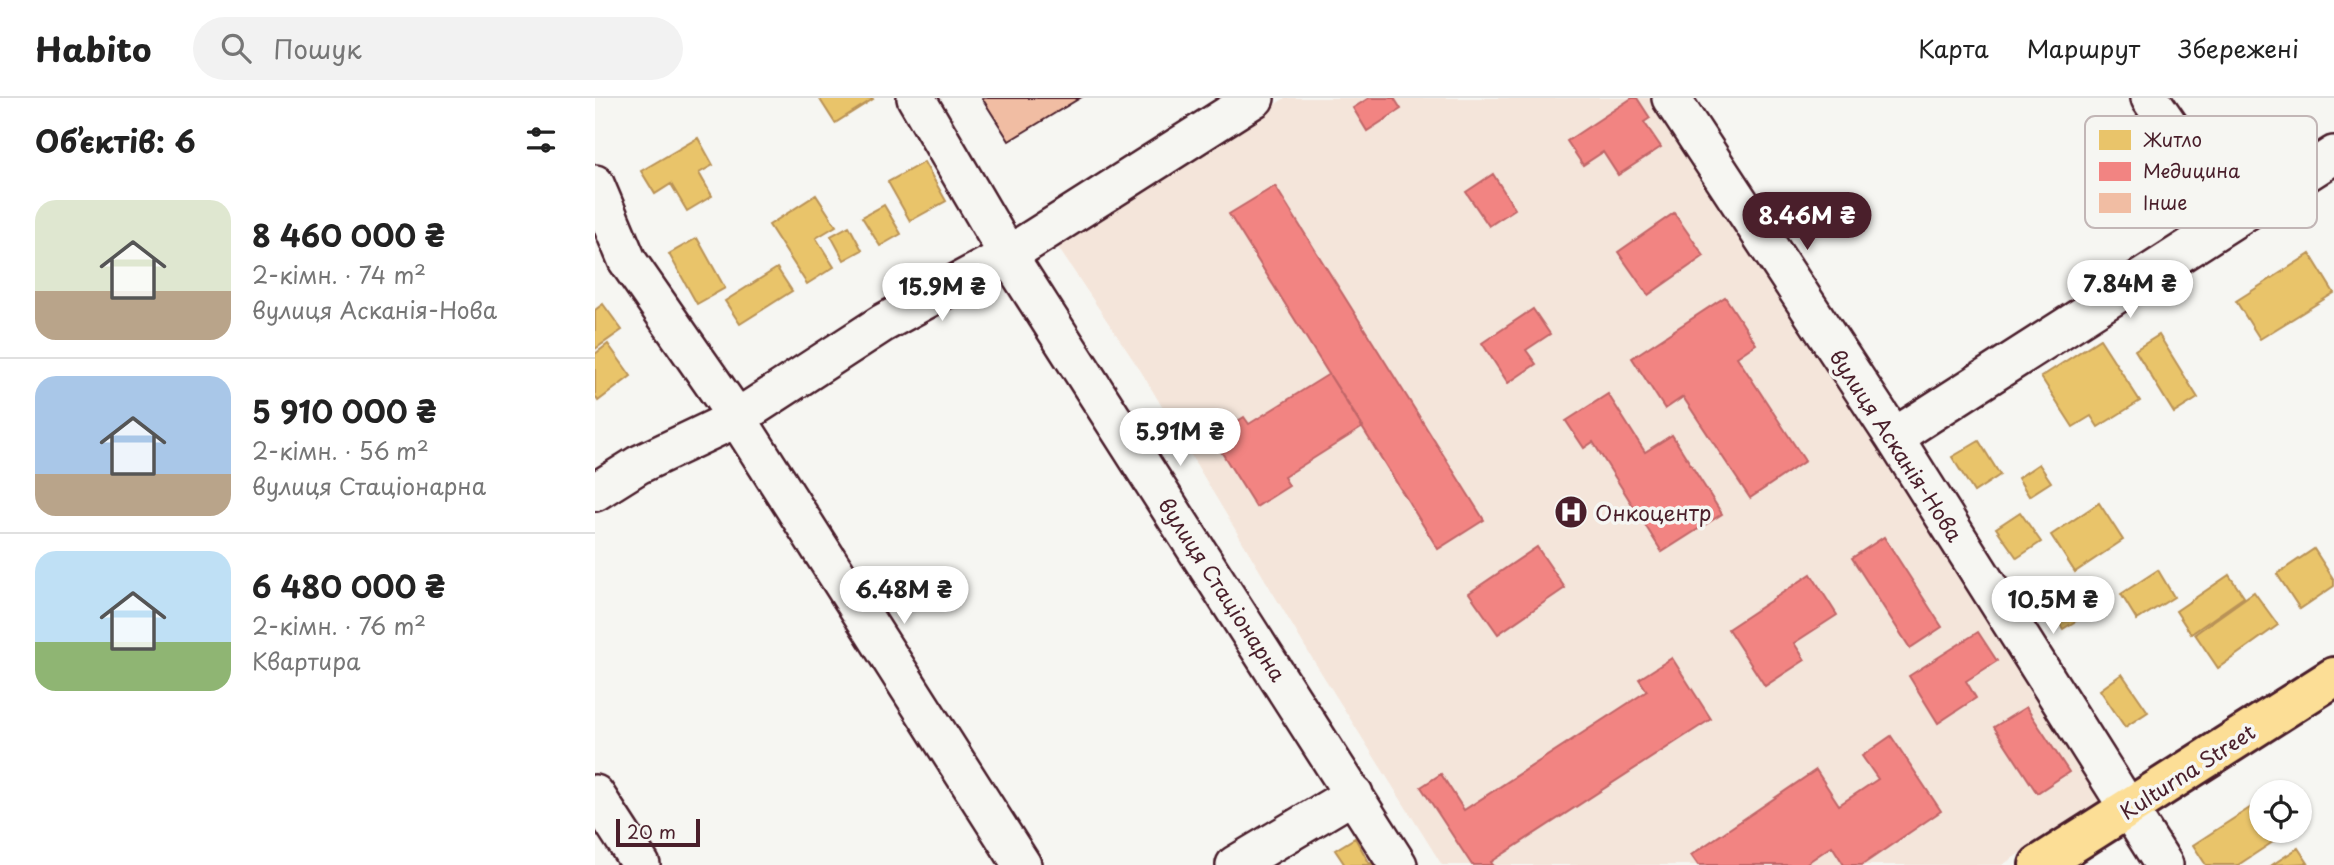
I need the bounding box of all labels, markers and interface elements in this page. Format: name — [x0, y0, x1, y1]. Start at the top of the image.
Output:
search box — [193, 17, 683, 80]
text: Habito — [35, 23, 151, 73]
icon: search — [217, 29, 255, 67]
text: Пошук — [273, 29, 362, 68]
text: Карта — [1918, 30, 1989, 66]
text: Маршрут — [2027, 30, 2140, 66]
text: Збережені — [2178, 30, 2299, 66]
legend — [2085, 116, 2317, 228]
text: Об’єктів: 6 — [35, 118, 196, 163]
icon: filters — [522, 121, 560, 159]
text: Житло — [2143, 125, 2202, 153]
text: Медицина — [2143, 156, 2240, 184]
text: Інше — [2143, 188, 2187, 216]
pin: 8.46M ₴ — [1742, 192, 1872, 252]
text: 8.46M ₴ — [1758, 197, 1856, 232]
text: 8 460 000 ₴ — [252, 212, 445, 257]
icon: home — [91, 228, 175, 312]
text: 2-кімн. · 74 m² — [252, 257, 426, 292]
pin: 7.84M ₴ — [2065, 260, 2195, 320]
pin: 15.9M ₴ — [877, 264, 1007, 323]
text: 7.84M ₴ — [2083, 265, 2177, 300]
text: 15.9M ₴ — [898, 268, 986, 303]
text: вулиця Асканія-Нова — [252, 292, 497, 327]
street label: вулиця Асканія-Нова — [1823, 342, 1971, 548]
text: 5 910 000 ₴ — [252, 388, 436, 433]
icon: home — [91, 404, 175, 488]
pin: 5.91M ₴ — [1115, 408, 1245, 468]
text: 5.91M ₴ — [1136, 413, 1224, 448]
text: 2-кімн. · 56 m² — [252, 433, 429, 468]
text: вулиця Стаціонарна — [252, 468, 486, 503]
street label: вулиця Стаціонарна — [1151, 491, 1295, 687]
hospital icon: Онкоцентр — [1552, 493, 1590, 531]
place label: Онкоцентр — [1595, 496, 1711, 528]
text: 6 480 000 ₴ — [252, 563, 445, 608]
pin: 6.48M ₴ — [839, 566, 969, 626]
text: 6.48M ₴ — [856, 571, 952, 606]
pin: 10.5M ₴ — [1988, 576, 2118, 636]
icon: home — [91, 579, 175, 663]
text: 10.5M ₴ — [2008, 581, 2098, 616]
text: 2-кімн. · 76 m² — [252, 608, 426, 643]
text: Квартира — [252, 643, 360, 678]
street label: Kulturna Street — [2113, 715, 2261, 827]
map controls — [2249, 780, 2312, 843]
button: locate — [2249, 780, 2312, 843]
scale bar — [616, 816, 700, 848]
text: 20 m — [627, 817, 676, 845]

